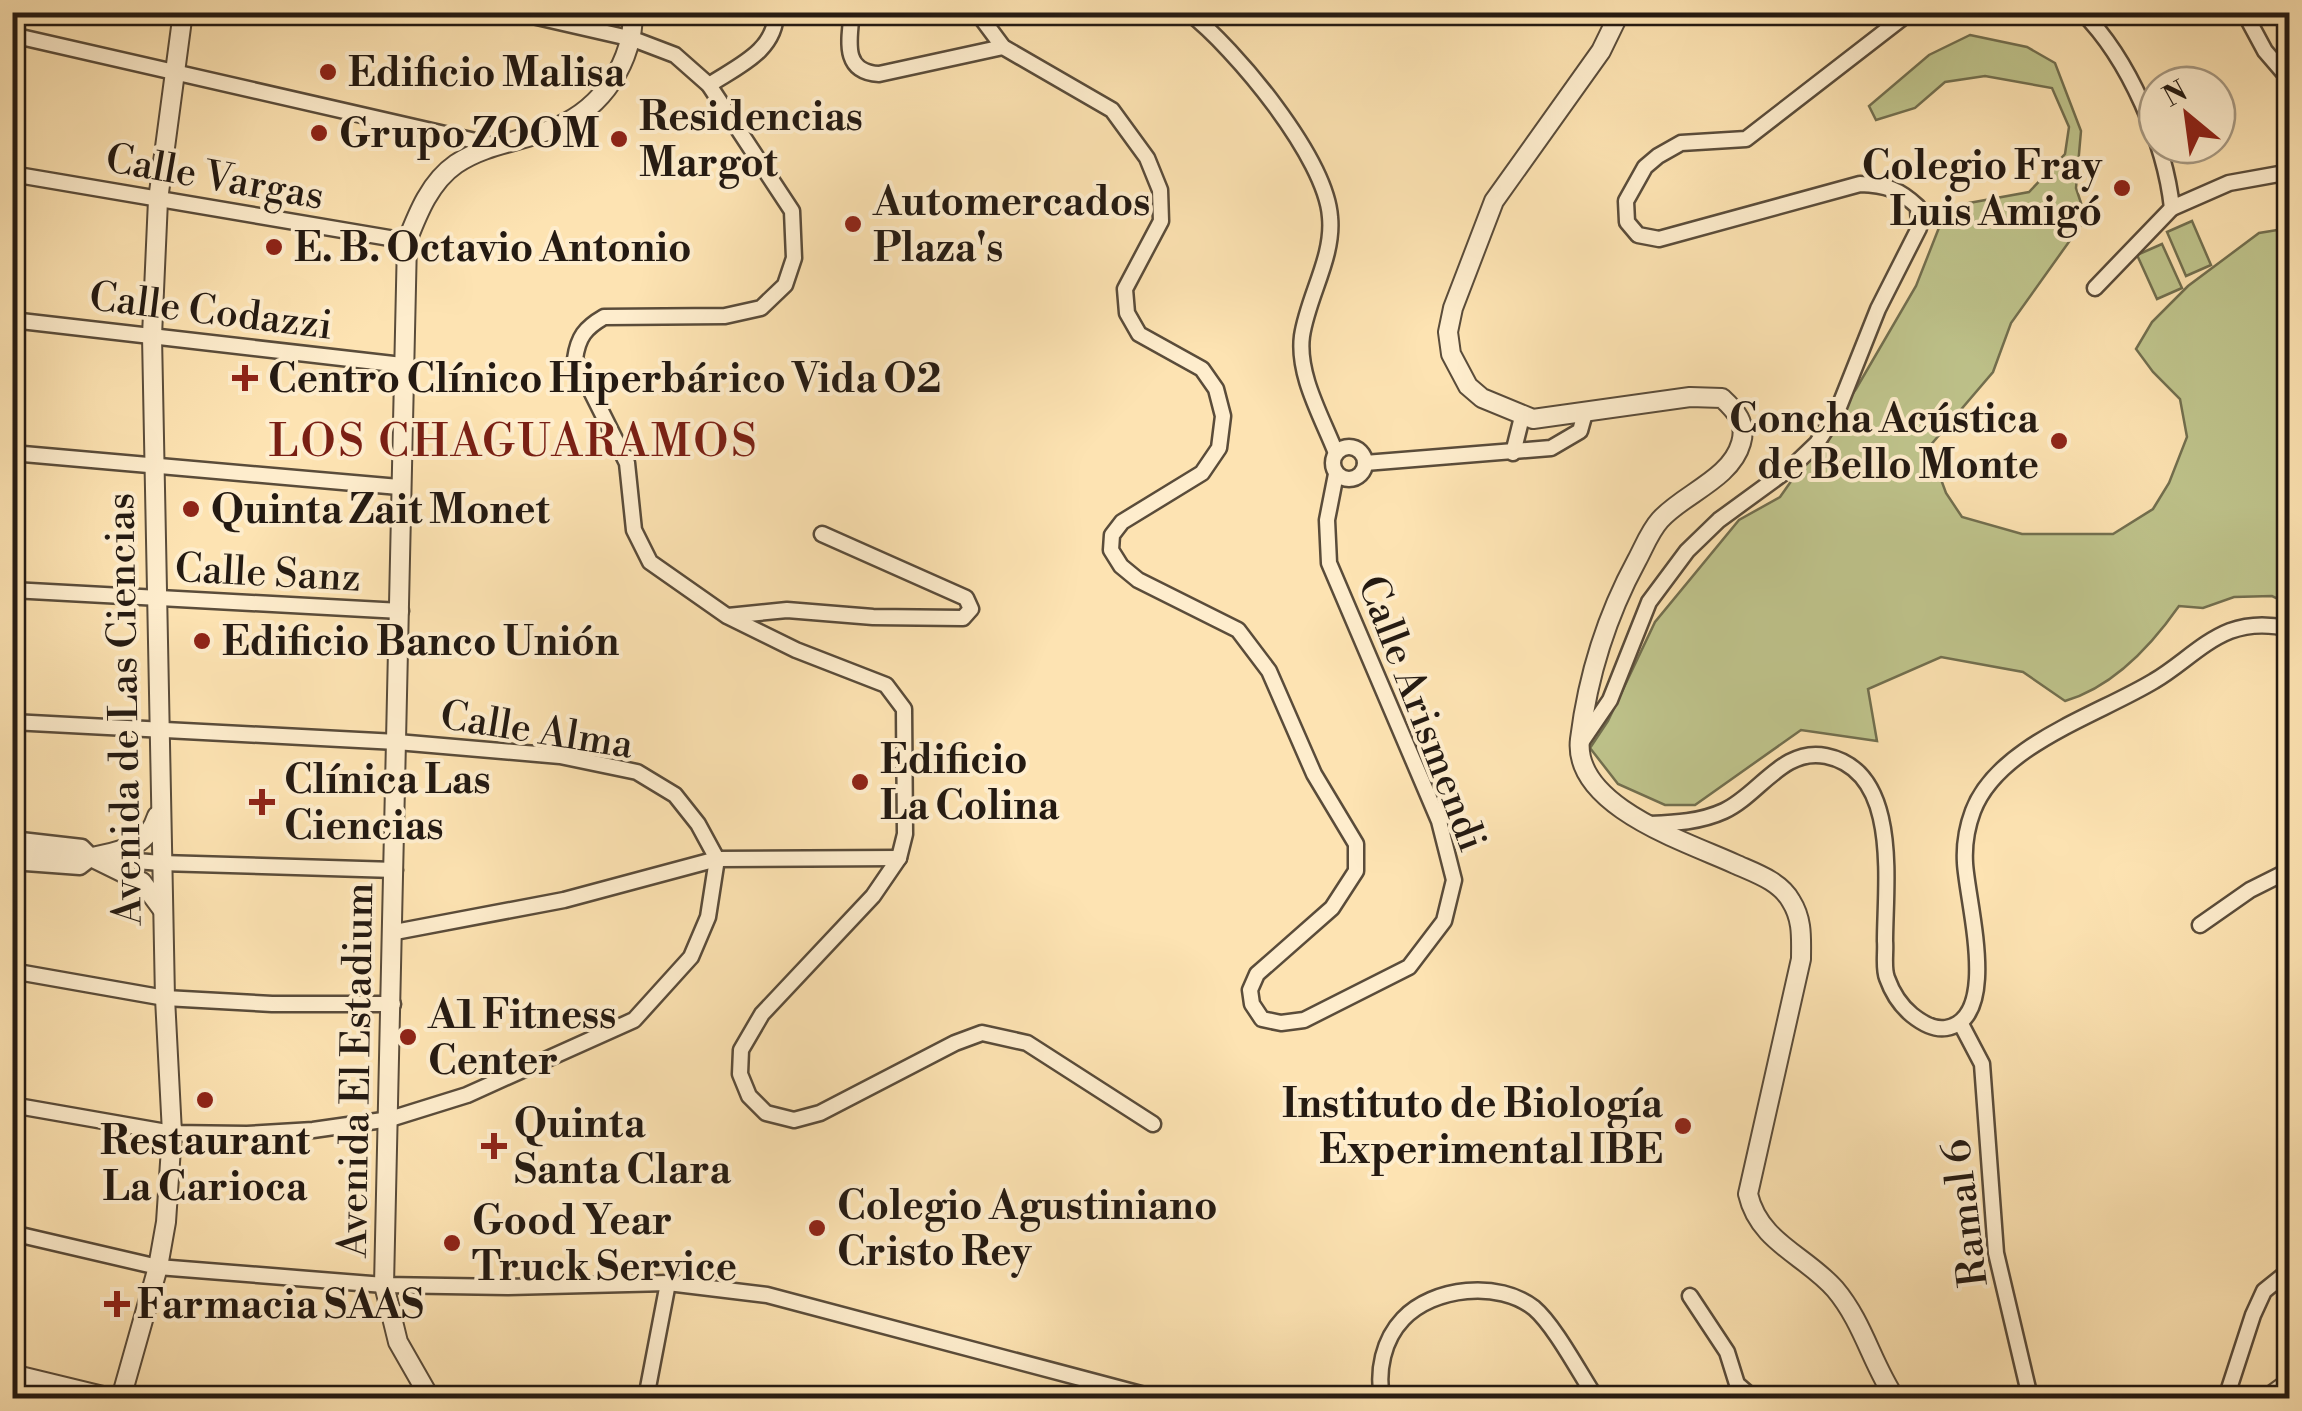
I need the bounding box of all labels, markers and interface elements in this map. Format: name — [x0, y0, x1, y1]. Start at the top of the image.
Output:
place label: Edificio Malisa — [348, 49, 626, 99]
marker: Edificio Malisa — [317, 61, 339, 83]
north arrow — [2137, 65, 2237, 165]
text: N — [2157, 74, 2194, 115]
place label: Residencias Margot — [639, 93, 863, 189]
place label: Grupo ZOOM — [339, 110, 599, 160]
marker: Grupo ZOOM — [308, 122, 330, 144]
marker: Residencias Margot — [608, 128, 630, 150]
street label: Calle Vargas — [101, 134, 328, 223]
place label: Colegio Fray Luis Amigó — [1862, 142, 2103, 238]
marker: Colegio Fray Luis Amigó — [2111, 177, 2133, 199]
place label: Automercados Plaza's — [872, 178, 1150, 274]
marker: Automercados Plaza's — [842, 213, 864, 235]
place label: E. B. Octavio Antonio — [294, 224, 692, 274]
marker: E. B. Octavio Antonio — [263, 236, 285, 258]
street label: Calle Codazzi — [86, 272, 335, 352]
place label: Centro Clínico Hiperbárico Vida O2 — [268, 355, 942, 405]
marker: Centro Clínico Hiperbárico Vida O2 — [232, 365, 258, 391]
place label: Concha Acústica de Bello Monte — [1729, 395, 2039, 491]
district label: LOS CHAGUARAMOS — [269, 414, 759, 471]
marker: Concha Acústica de Bello Monte — [2048, 430, 2070, 452]
place label: Quinta Zait Monet — [211, 486, 551, 536]
street label: Avenida de Las Ciencias — [96, 492, 154, 927]
marker: Quinta Zait Monet — [180, 498, 202, 520]
street label: Calle Sanz — [174, 544, 362, 604]
street label: Calle Arismendi — [1346, 569, 1497, 859]
place label: Edificio Banco Unión — [222, 618, 620, 668]
marker: Edificio Banco Unión — [191, 630, 213, 652]
street label: Calle Alma — [437, 691, 637, 771]
place label: Edificio La Colina — [880, 736, 1060, 832]
place label: Clínica Las Ciencias — [284, 756, 491, 852]
marker: Edificio La Colina — [849, 771, 871, 793]
marker: Clínica Las Ciencias — [249, 789, 275, 815]
street label: Avenida El Estadium — [329, 882, 385, 1259]
place label: A1 Fitness Center — [427, 991, 616, 1087]
marker: A1 Fitness Center — [397, 1026, 419, 1048]
place label: Instituto de Biología Experimental IBE — [1282, 1080, 1663, 1176]
marker: Restaurant La Carioca — [194, 1089, 216, 1111]
place label: Quinta Santa Clara — [514, 1100, 731, 1196]
marker: Instituto de Biología Experimental IBE — [1672, 1115, 1694, 1137]
place label: Restaurant La Carioca — [100, 1117, 311, 1213]
marker: Quinta Santa Clara — [483, 1135, 505, 1157]
street label: Ramal 6 — [1932, 1136, 2000, 1289]
place label: Colegio Agustiniano Cristo Rey — [837, 1182, 1217, 1278]
place label: Good Year Truck Service — [472, 1197, 737, 1293]
marker: Colegio Agustiniano Cristo Rey — [806, 1217, 828, 1239]
marker: Good Year Truck Service — [441, 1232, 463, 1254]
place label: Farmacia SAAS — [137, 1281, 424, 1331]
marker: Farmacia SAAS — [106, 1293, 128, 1315]

